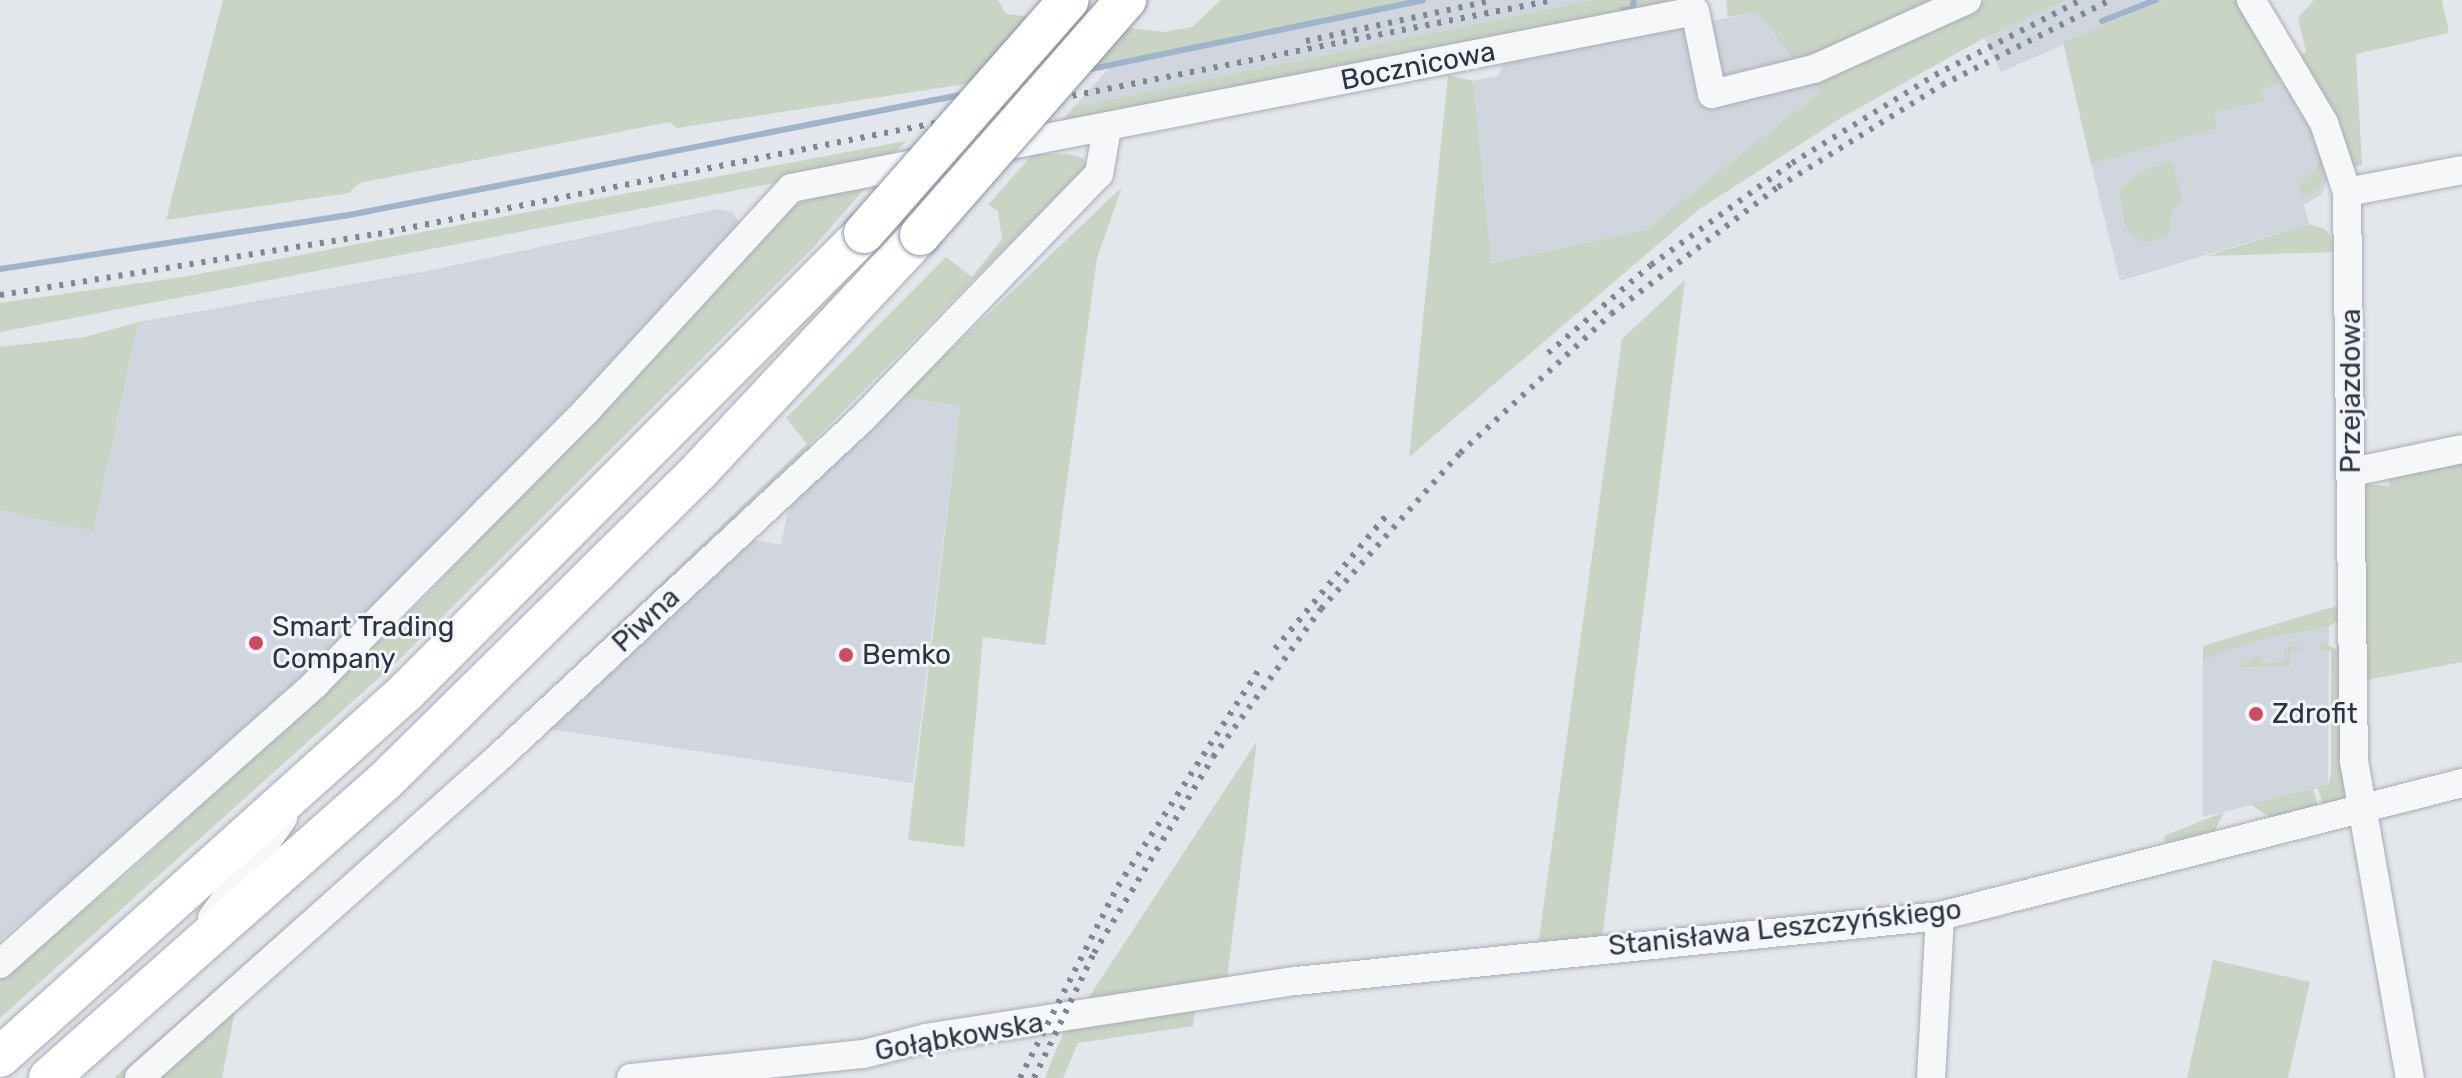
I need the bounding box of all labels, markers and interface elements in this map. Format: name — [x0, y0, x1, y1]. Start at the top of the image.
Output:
street label: Bocznicowa — [1338, 35, 1498, 97]
street label: Przejazdowa — [2334, 309, 2368, 473]
street label: Piwna — [605, 581, 687, 659]
place label: Smart Trading Company — [272, 610, 455, 676]
marker: Smart Trading Company — [247, 634, 265, 652]
place label: Bemko — [862, 638, 951, 672]
marker: Bemko — [837, 646, 855, 664]
place label: Zdrofit — [2272, 697, 2358, 731]
marker: Zdrofit — [2247, 705, 2265, 723]
street label: Stanisława Leszczyńskiego — [1607, 893, 1963, 963]
street label: Gołąbkowska — [872, 1006, 1046, 1068]

